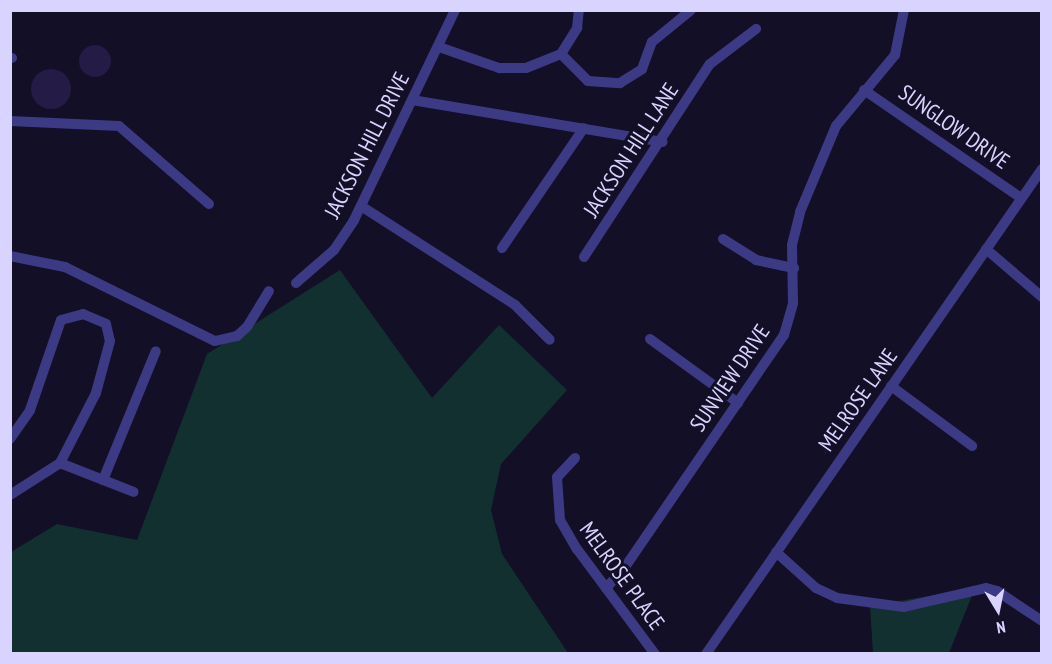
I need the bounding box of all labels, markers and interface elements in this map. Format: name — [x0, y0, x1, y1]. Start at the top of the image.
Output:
street label: JACKSON HILL DRIVE — [319, 67, 415, 223]
street label: JACKSON HILL LANE — [578, 78, 684, 222]
street label: SUNGLOW DRIVE — [893, 79, 1015, 175]
street label: SUNVIEW DRIVE — [684, 319, 776, 437]
street label: MELROSE LANE — [813, 344, 903, 456]
street label: MELROSE PLACE — [574, 517, 670, 635]
north arrow — [968, 580, 1028, 640]
text: N — [995, 617, 1007, 638]

